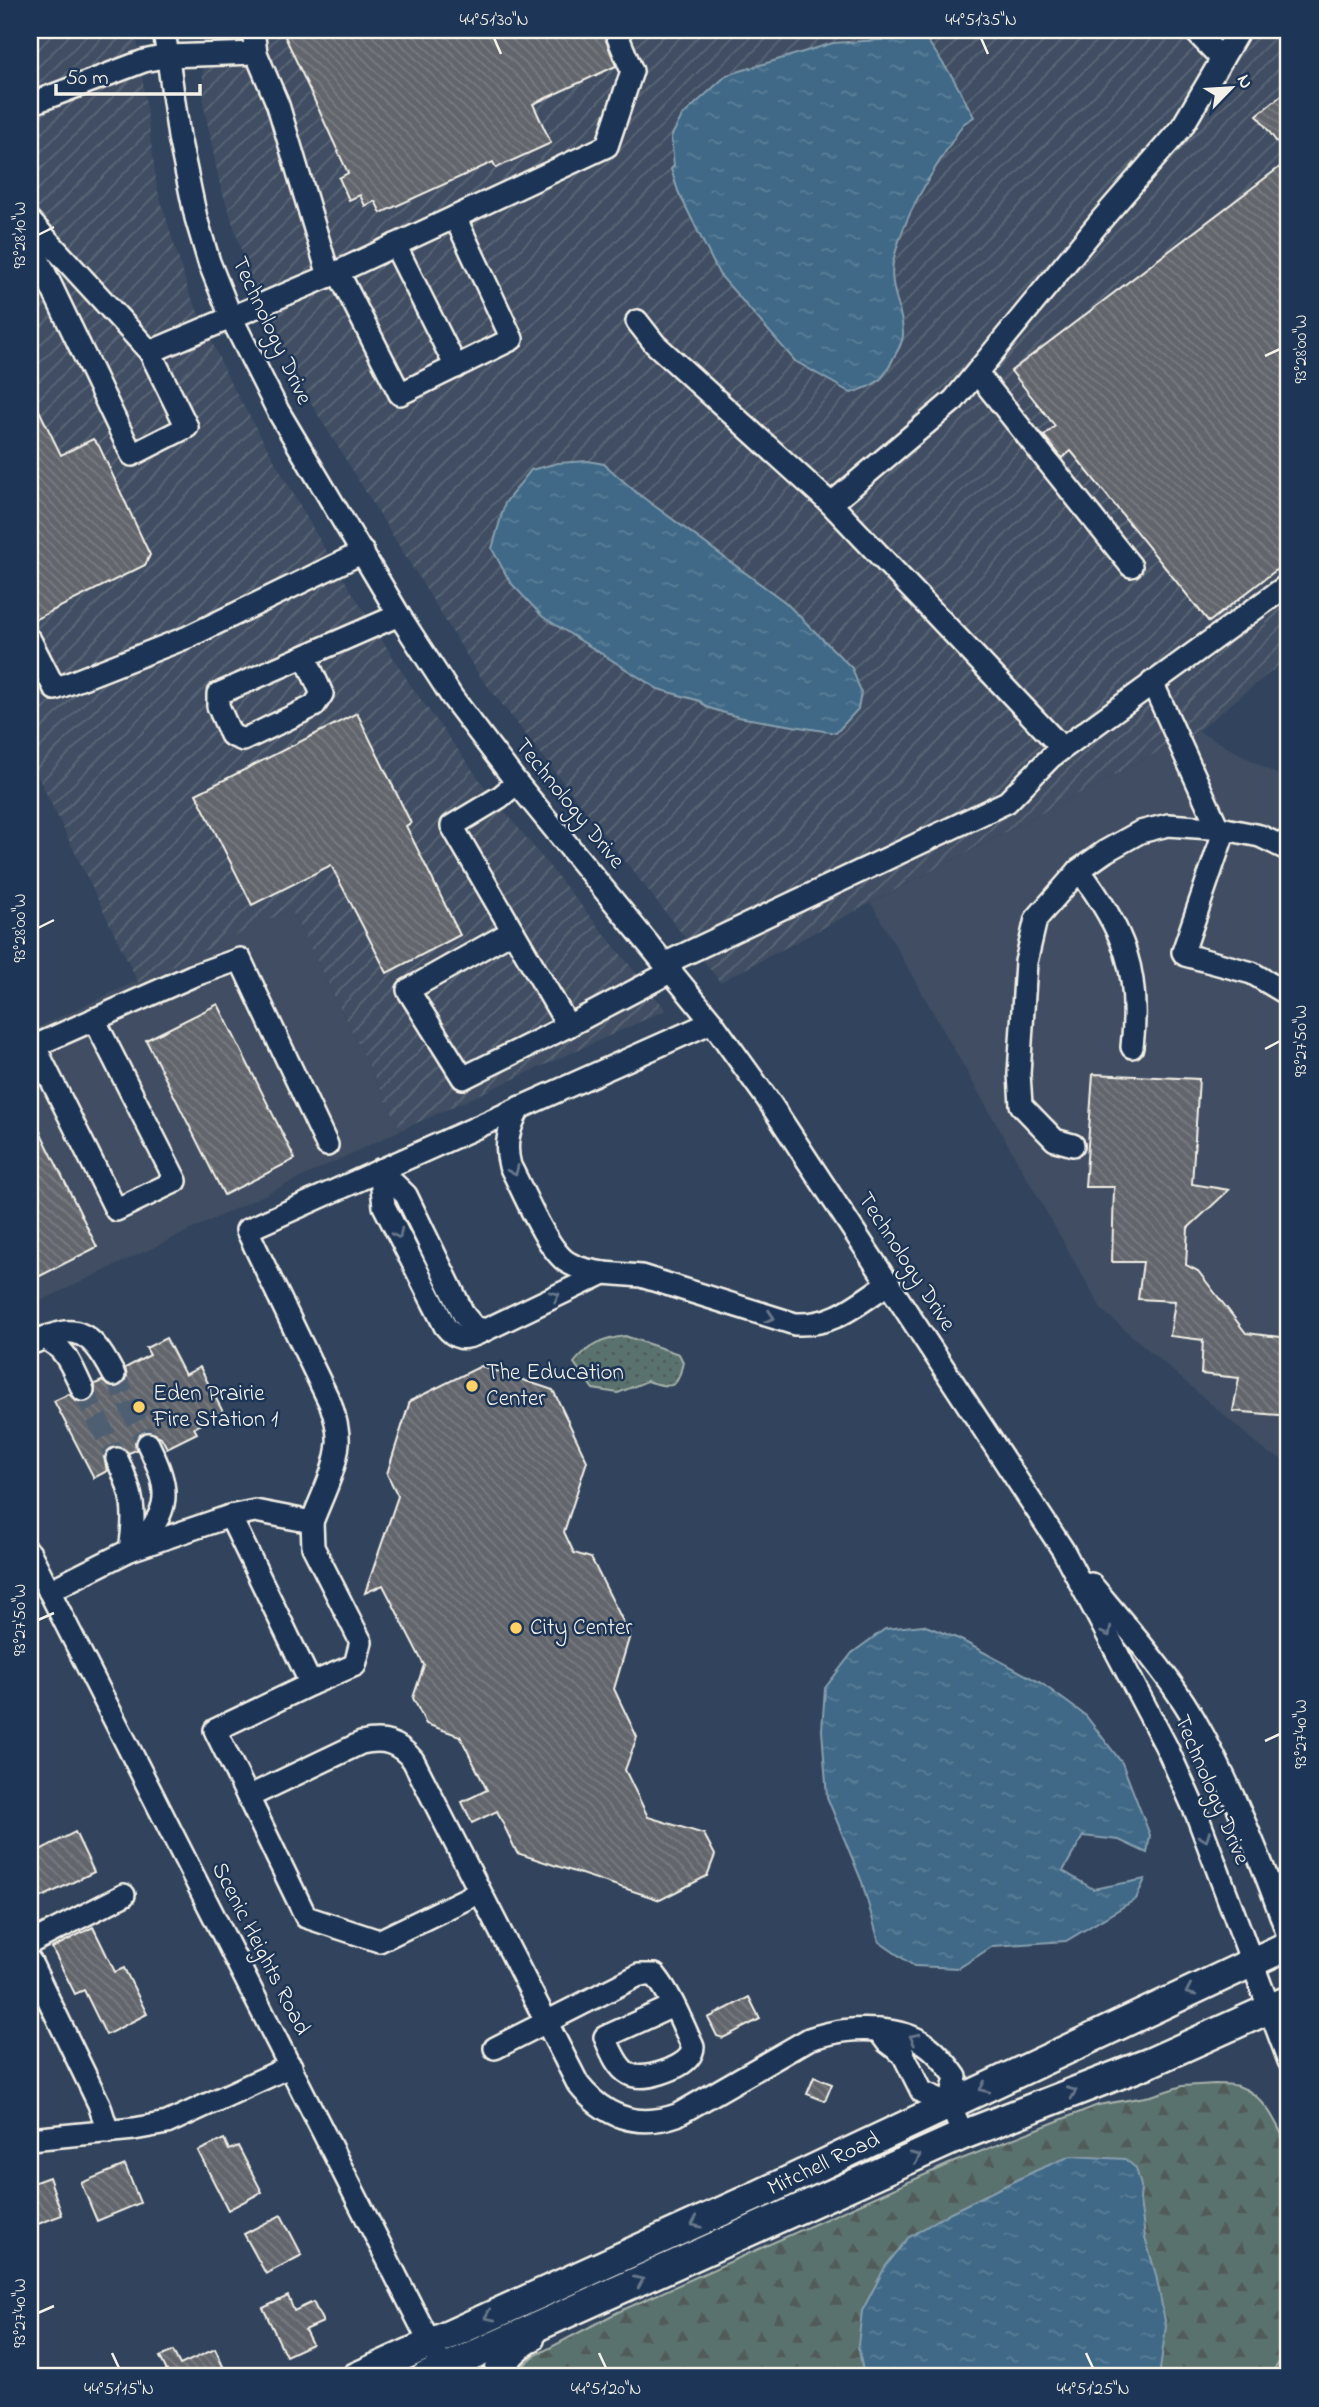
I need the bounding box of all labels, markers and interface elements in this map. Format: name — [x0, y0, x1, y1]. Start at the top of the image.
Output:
text: 44°51'30"N — [459, 8, 529, 34]
text: 44°51'35"N — [945, 8, 1017, 34]
scale bar — [56, 52, 200, 96]
north arrow — [1196, 52, 1266, 122]
text: 50 m — [66, 64, 109, 94]
text: N — [1229, 70, 1259, 94]
text: 93°28'10"W — [8, 201, 34, 268]
street label: Technology Drive — [220, 252, 320, 412]
text: 93°28'00"W — [1289, 314, 1315, 383]
street label: Technology Drive — [504, 731, 633, 878]
text: 93°28'00"W — [8, 893, 34, 962]
text: 93°27'50"W — [1289, 1005, 1315, 1077]
one-way arrow — [506, 1164, 520, 1176]
street label: Technology Drive — [847, 1186, 964, 1340]
one-way arrow — [390, 1227, 404, 1239]
one-way arrow — [547, 1290, 560, 1304]
one-way arrow — [764, 1308, 776, 1323]
place label: The Education Center — [486, 1357, 624, 1416]
place label: Eden Prairie Fire Station 1 — [152, 1378, 278, 1437]
marker: The Education Center — [464, 1378, 480, 1394]
marker: Eden Prairie Fire Station 1 — [131, 1399, 147, 1415]
text: 93°27'50"W — [8, 1584, 34, 1656]
place label: City Center — [530, 1612, 633, 1647]
marker: City Center — [508, 1620, 524, 1636]
one-way arrow — [1099, 1625, 1112, 1637]
text: 93°27'40"W — [1289, 1699, 1315, 1769]
street label: Technology Drive — [1163, 1710, 1258, 1871]
one-way arrow — [1197, 1830, 1211, 1842]
street label: Scenic Heights Road — [201, 1857, 318, 2042]
one-way arrow — [1185, 1982, 1197, 1996]
one-way arrow — [909, 2032, 921, 2046]
one-way arrow — [979, 2080, 991, 2094]
one-way arrow — [1066, 2086, 1078, 2100]
street label: Mitchell Road — [762, 2123, 886, 2205]
one-way arrow — [909, 2151, 921, 2165]
one-way arrow — [691, 2215, 703, 2229]
one-way arrow — [632, 2275, 644, 2289]
text: 93°27'40"W — [8, 2278, 34, 2348]
one-way arrow — [484, 2308, 496, 2322]
text: 44°51'15"N — [84, 2377, 154, 2403]
text: 44°51'20"N — [571, 2377, 641, 2403]
text: 44°51'25"N — [1056, 2377, 1130, 2403]

